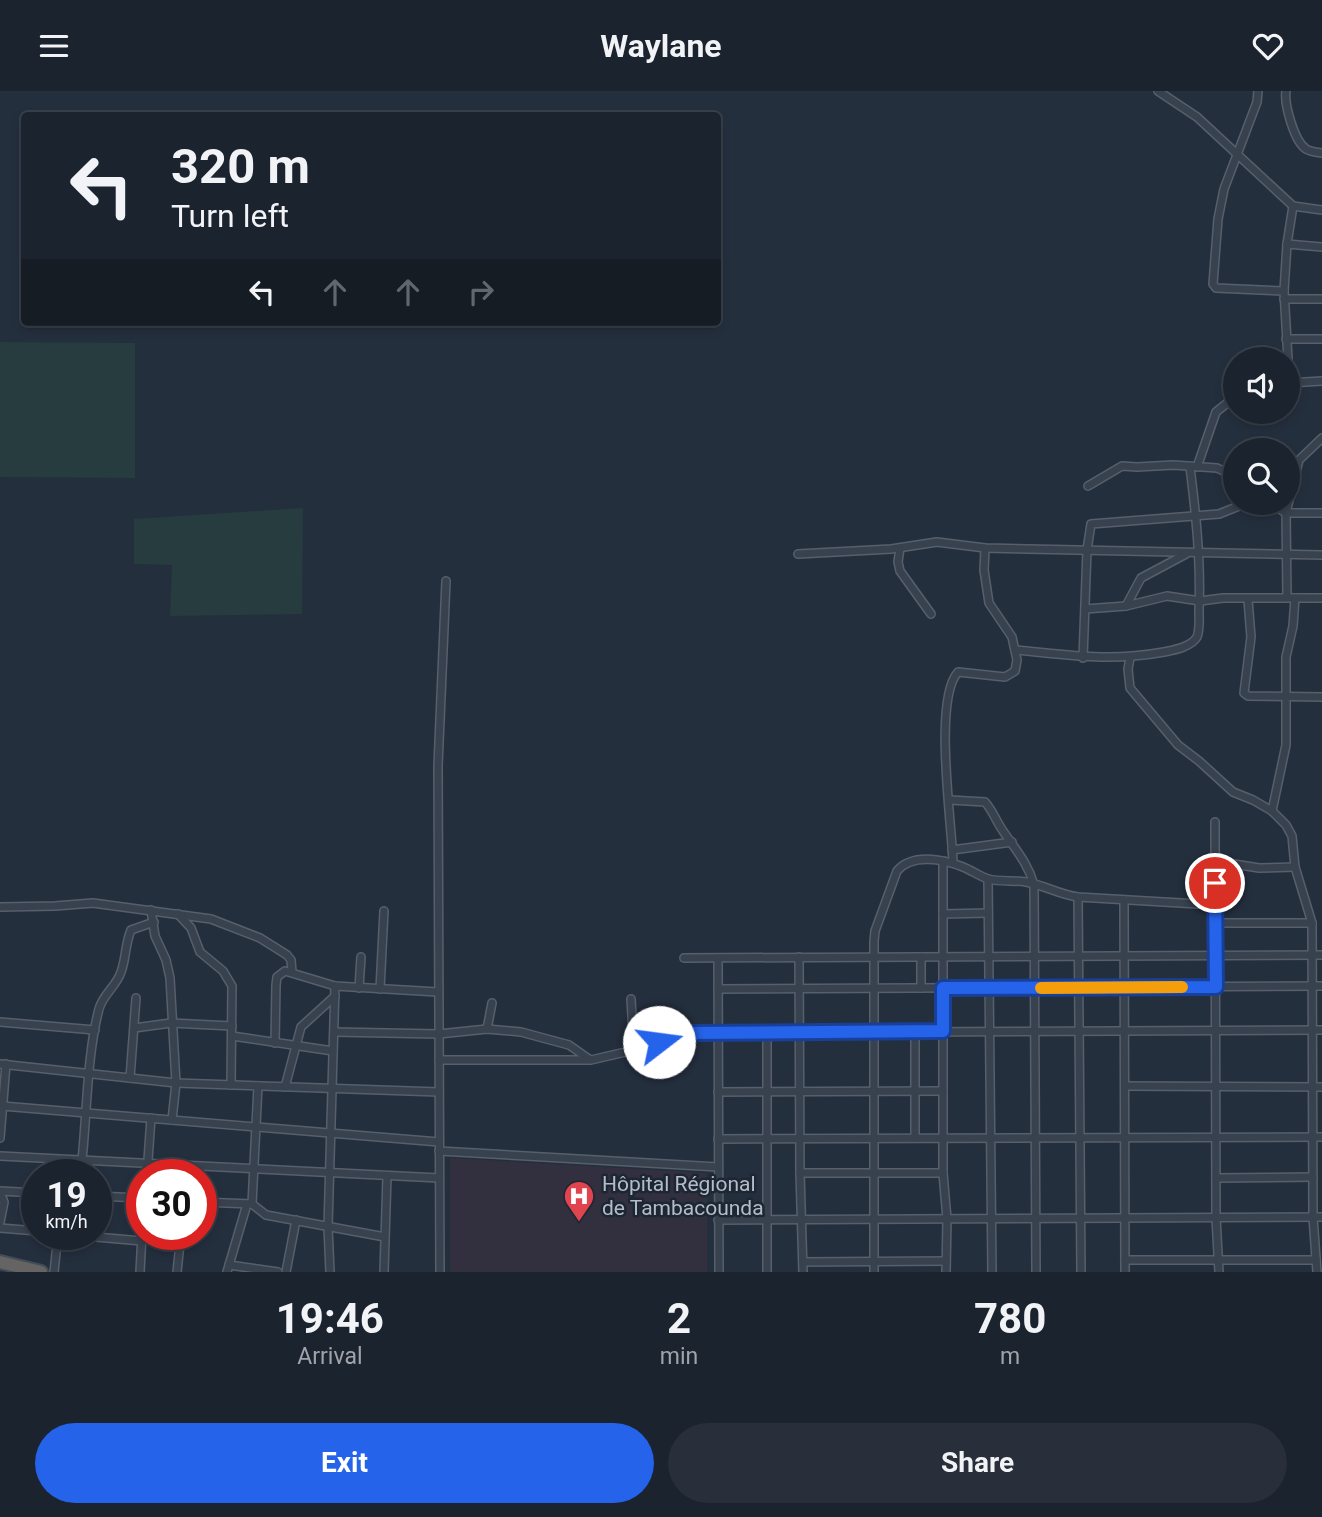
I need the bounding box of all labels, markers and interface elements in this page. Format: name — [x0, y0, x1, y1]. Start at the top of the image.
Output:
icon: menu — [35, 27, 73, 65]
text: Waylane — [600, 27, 722, 65]
icon: heart — [1249, 27, 1287, 65]
text: 320 m — [171, 138, 310, 195]
icon: left — [56, 140, 147, 231]
text: Turn left — [171, 197, 289, 235]
icon: left — [243, 273, 281, 311]
icon: ahead — [316, 273, 354, 311]
icon: ahead — [389, 273, 427, 311]
icon: right — [462, 273, 500, 311]
map controls — [1223, 347, 1300, 515]
button: sound — [1223, 347, 1300, 424]
button: search — [1223, 438, 1300, 515]
pin — [1185, 853, 1245, 913]
icon: arrive — [1196, 864, 1234, 902]
position arrow — [622, 1005, 696, 1079]
speed limit sign: 30 — [126, 1159, 217, 1250]
place label: Hôpital Régional de Tambacounda — [602, 1172, 764, 1220]
text: 19 — [46, 1175, 87, 1216]
hospital icon: Hôpital Régional de Tambacounda — [562, 1179, 596, 1223]
text: km/h — [45, 1211, 88, 1232]
text: 19:46 — [276, 1294, 384, 1343]
text: 2 — [667, 1294, 691, 1343]
text: 780 — [974, 1294, 1046, 1343]
text: Arrival — [297, 1343, 363, 1370]
text: min — [660, 1343, 698, 1370]
text: m — [1000, 1343, 1020, 1370]
button: Exit — [35, 1423, 654, 1503]
button: Share — [668, 1423, 1287, 1503]

